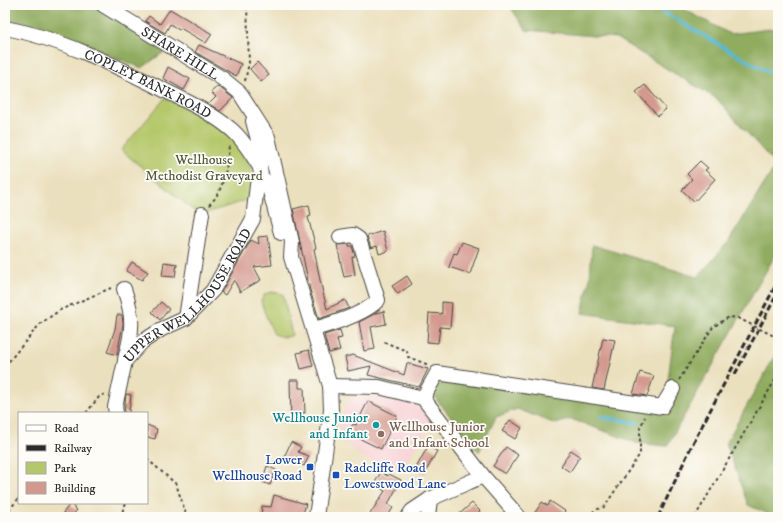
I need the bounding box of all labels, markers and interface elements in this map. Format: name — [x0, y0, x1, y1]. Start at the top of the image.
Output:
street label: SHARE HILL — [138, 23, 222, 84]
street label: COPLEY BANK ROAD — [81, 46, 215, 123]
park label: Wellhouse Methodist Graveyard — [145, 151, 263, 185]
street label: UPPER WELLHOUSE ROAD — [120, 225, 256, 367]
place label: Wellhouse Junior and Infant — [271, 409, 369, 443]
legend — [18, 412, 148, 504]
place label: Wellhouse Junior and Infant School — [388, 418, 490, 452]
marker: Wellhouse Junior and Infant — [371, 420, 381, 430]
text: Road — [54, 421, 79, 436]
marker: Wellhouse Junior and Infant School — [376, 429, 386, 439]
text: Railway — [54, 441, 92, 456]
place label: Lower Wellhouse Road — [211, 451, 303, 485]
place label: Radcliffe Road Lowestwood Lane — [344, 459, 447, 493]
text: Park — [54, 461, 76, 476]
marker: Lower Wellhouse Road — [305, 462, 315, 472]
marker: Radcliffe Road Lowestwood Lane — [331, 470, 341, 480]
text: Building — [54, 481, 95, 496]

